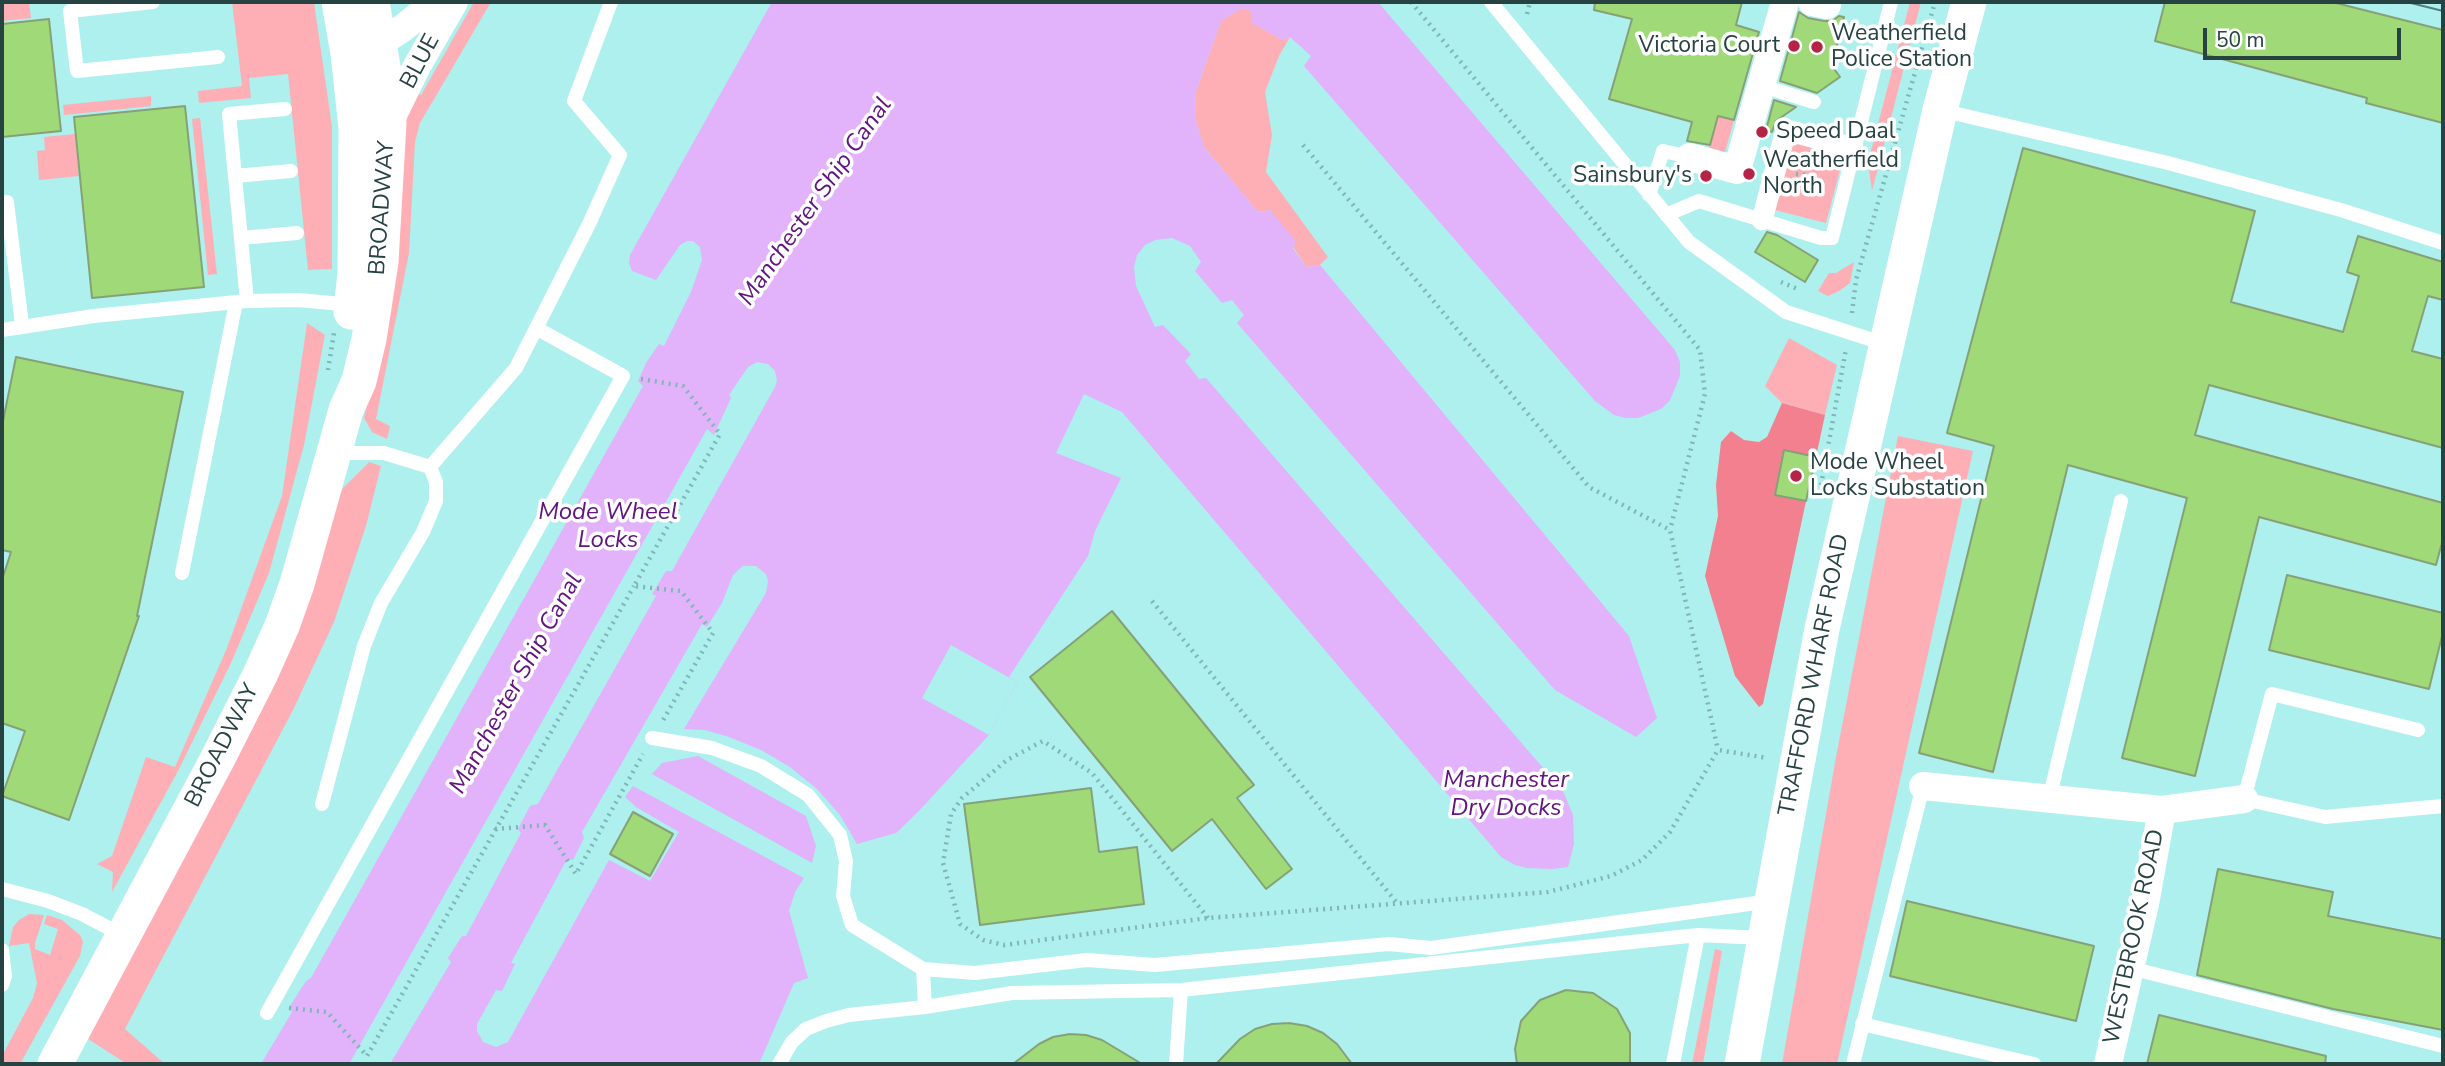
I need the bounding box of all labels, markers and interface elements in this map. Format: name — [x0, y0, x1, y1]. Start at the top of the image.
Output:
scale bar — [2207, 14, 2405, 58]
place label: Weatherfield Police Station — [1831, 20, 1972, 74]
text: 50 m — [2216, 26, 2265, 54]
street label: BLUE — [395, 30, 447, 94]
place label: Victoria Court — [1639, 32, 1780, 60]
marker: Victoria Court — [1786, 38, 1802, 54]
marker: Weatherfield Police Station — [1809, 39, 1825, 55]
water label: Manchester Ship Canal — [733, 92, 899, 312]
place label: Speed Daal — [1776, 118, 1896, 146]
marker: Speed Daal — [1754, 124, 1770, 140]
street label: BROADWAY — [365, 140, 401, 276]
place label: Weatherfield North — [1763, 147, 1899, 201]
place label: Sainsbury's — [1573, 162, 1692, 190]
marker: Weatherfield North — [1741, 166, 1757, 182]
marker: Sainsbury's — [1698, 168, 1714, 184]
place label: Mode Wheel Locks Substation — [1810, 449, 1985, 503]
marker: Mode Wheel Locks Substation — [1788, 468, 1804, 484]
water label: Mode Wheel Locks — [538, 499, 678, 555]
street label: TRAFFORD WHARF ROAD — [1774, 532, 1856, 818]
water label: Manchester Ship Canal — [444, 569, 590, 799]
street label: BROADWAY — [180, 680, 266, 812]
water label: Manchester Dry Docks — [1443, 767, 1569, 823]
street label: WESTBROOK ROAD — [2099, 827, 2171, 1047]

